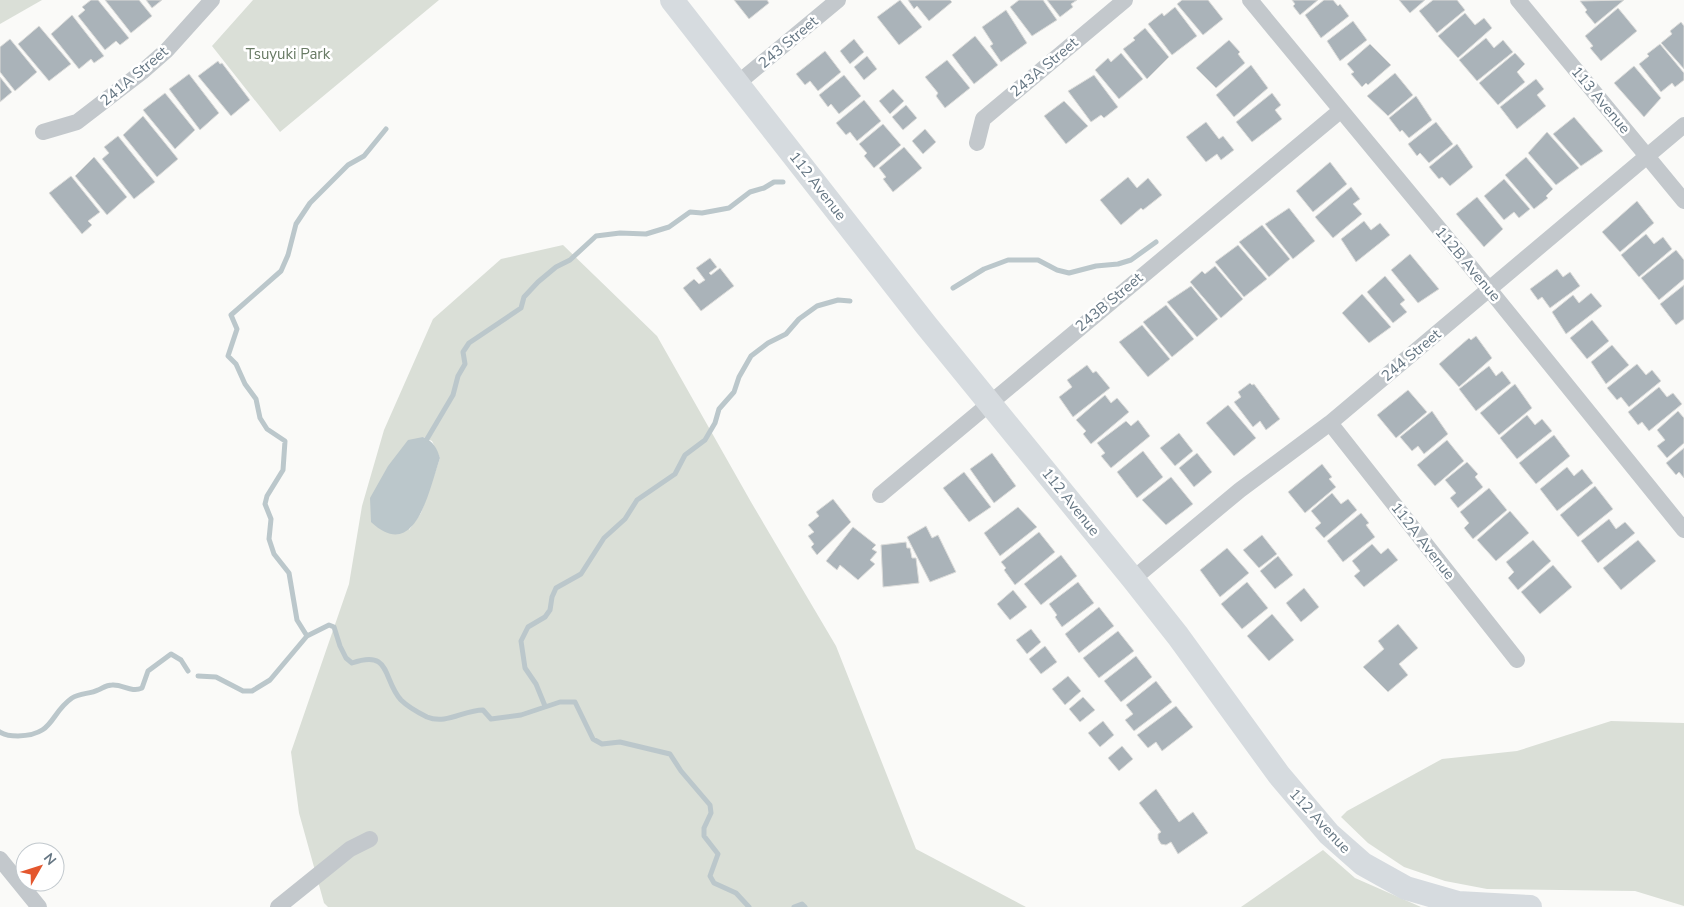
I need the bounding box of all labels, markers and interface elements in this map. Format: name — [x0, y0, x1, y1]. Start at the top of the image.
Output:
street label: 243 Street — [754, 11, 822, 73]
street label: 243A Street — [1006, 32, 1083, 101]
street label: 241A Street — [96, 41, 173, 110]
park label: Tsuyuki Park — [246, 44, 331, 64]
street label: 113 Avenue — [1567, 62, 1635, 138]
street label: 112 Avenue — [785, 148, 851, 224]
street label: 112B Avenue — [1431, 222, 1505, 306]
street label: 243B Street — [1071, 268, 1147, 336]
street label: 244 Street — [1377, 324, 1445, 386]
street label: 112 Avenue — [1037, 464, 1105, 540]
street label: 112A Avenue — [1387, 498, 1459, 584]
street label: 112 Avenue — [1285, 784, 1355, 858]
north arrow — [15, 842, 65, 892]
text: N — [39, 849, 60, 869]

